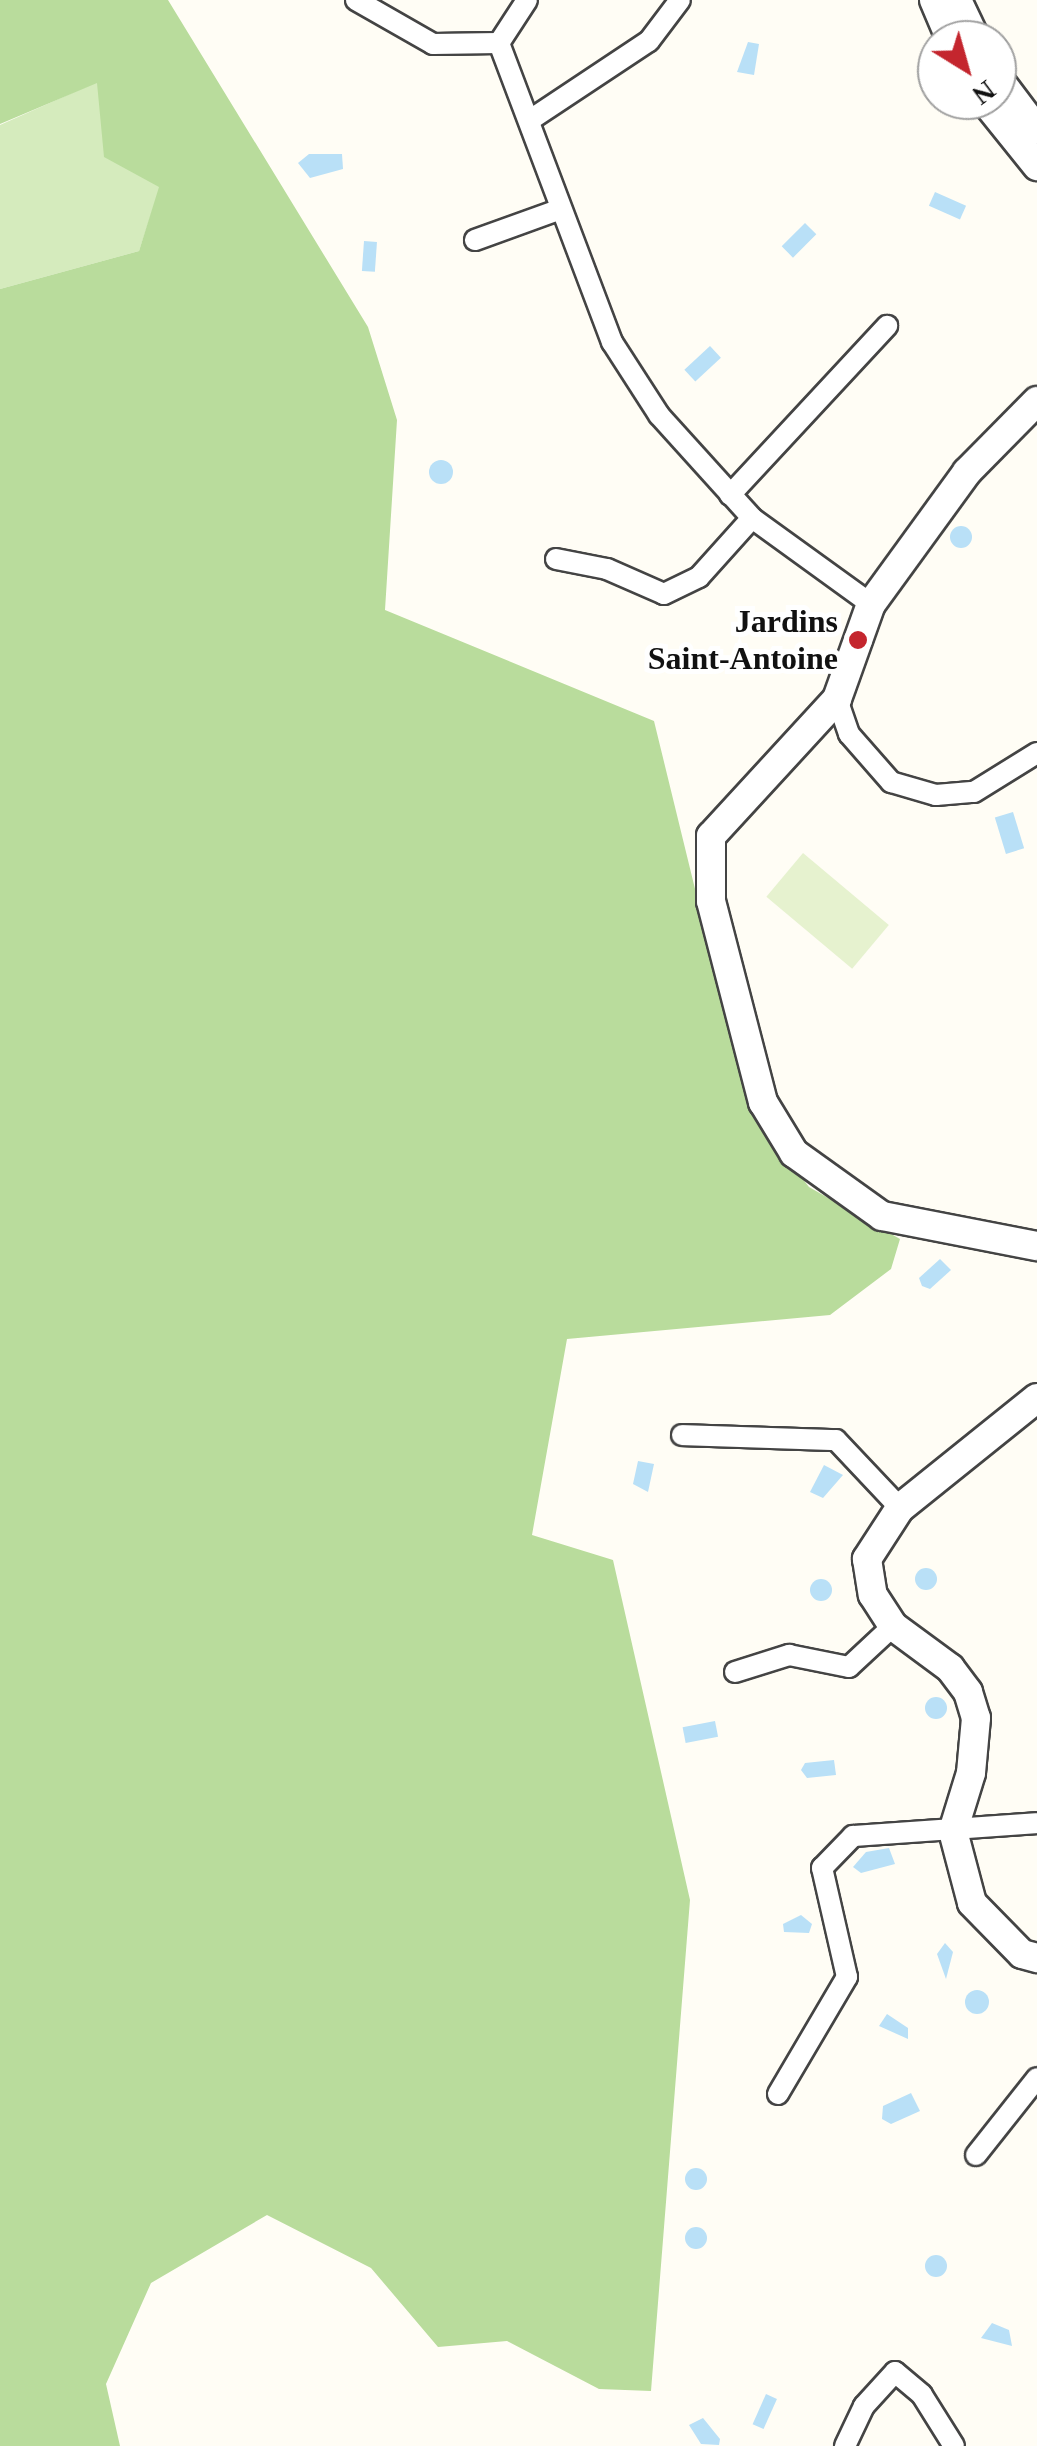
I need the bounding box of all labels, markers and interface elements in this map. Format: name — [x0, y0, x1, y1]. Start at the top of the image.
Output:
north arrow — [917, 20, 1017, 120]
text: N — [967, 74, 1002, 111]
place label: Jardins Saint-Antoine — [648, 603, 838, 678]
marker: Jardins Saint-Antoine — [847, 629, 869, 651]

